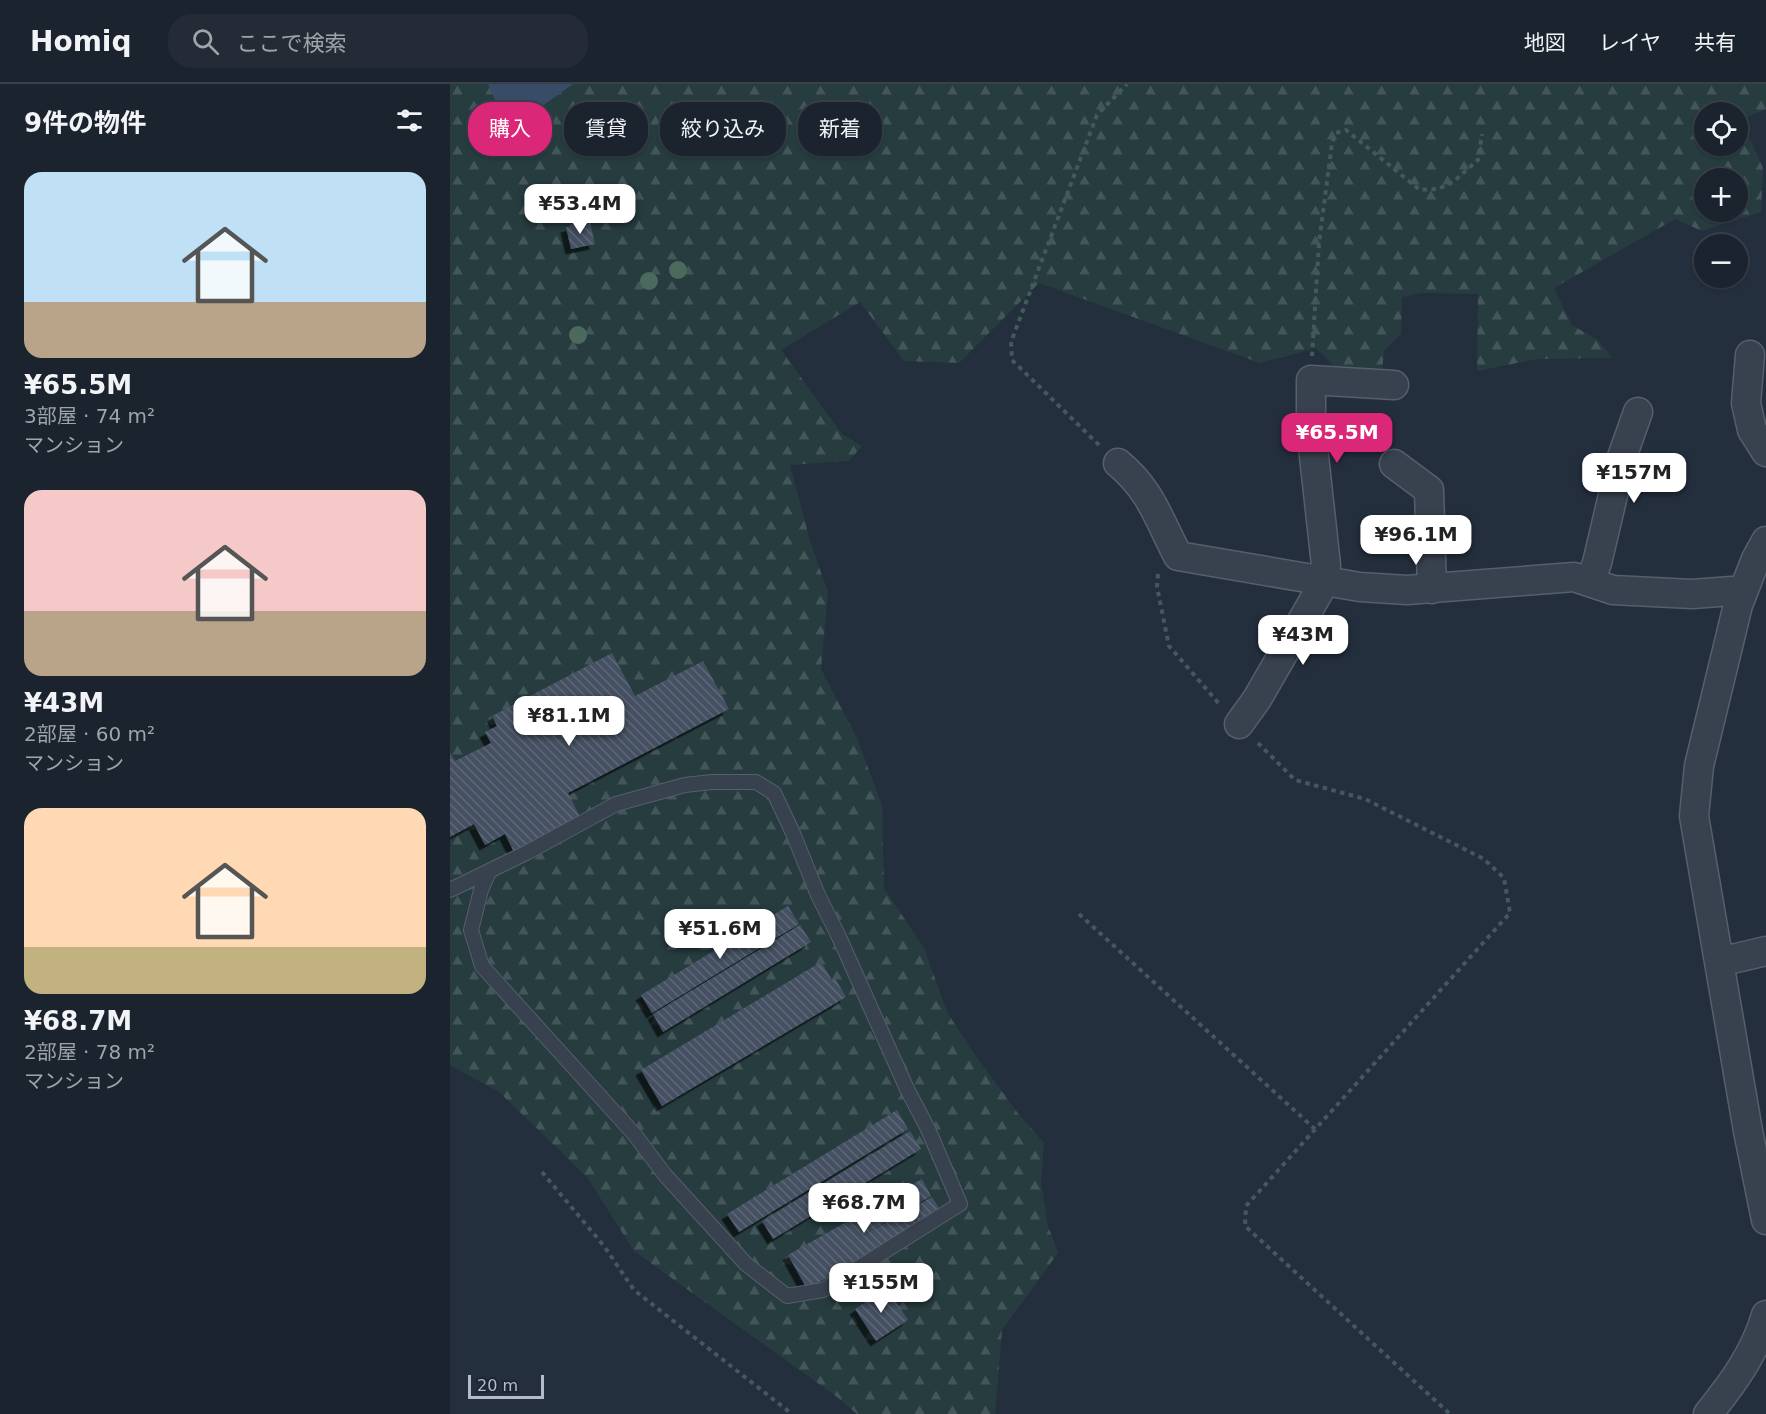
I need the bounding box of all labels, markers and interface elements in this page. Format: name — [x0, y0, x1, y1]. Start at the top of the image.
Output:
search box — [168, 14, 588, 68]
text: Homiq — [30, 25, 132, 58]
icon: search — [189, 25, 222, 58]
text: ここで検索 — [237, 31, 347, 56]
text: 地図 — [1524, 31, 1566, 55]
text: レイヤ — [1599, 31, 1661, 55]
text: 共有 — [1694, 31, 1736, 55]
chip: 購入 — [468, 102, 552, 156]
chip: 賃貸 — [564, 102, 648, 156]
chip: 絞り込み — [660, 102, 786, 156]
chip: 新着 — [798, 102, 882, 156]
map controls — [1694, 102, 1748, 288]
button: locate — [1694, 102, 1748, 156]
icon: filters — [393, 104, 426, 137]
text: 9件の物件 — [24, 108, 146, 138]
button: + — [1694, 168, 1748, 222]
pin: ¥53.4M — [531, 184, 629, 235]
text: ¥53.4M — [538, 191, 622, 215]
icon: home — [171, 211, 279, 319]
button: − — [1694, 234, 1748, 288]
text: ¥65.5M — [24, 370, 132, 400]
text: 3部屋 · 74 m² — [24, 404, 155, 428]
pin: ¥65.5M — [1288, 413, 1386, 464]
text: ¥65.5M — [1295, 420, 1379, 444]
text: マンション — [24, 433, 124, 457]
pin: ¥157M — [1592, 453, 1676, 504]
text: ¥157M — [1596, 460, 1672, 484]
pin: ¥96.1M — [1367, 515, 1465, 566]
text: ¥96.1M — [1374, 522, 1458, 546]
icon: home — [171, 529, 279, 637]
pin: ¥43M — [1267, 615, 1339, 666]
text: ¥43M — [1272, 622, 1334, 646]
text: ¥43M — [24, 688, 104, 718]
pin: ¥81.1M — [520, 696, 618, 747]
text: ¥81.1M — [527, 703, 611, 727]
text: 2部屋 · 60 m² — [24, 722, 155, 746]
text: マンション — [24, 751, 124, 775]
icon: home — [171, 847, 279, 955]
pin: ¥51.6M — [671, 909, 769, 960]
text: ¥51.6M — [678, 916, 762, 940]
text: ¥68.7M — [24, 1006, 132, 1036]
text: 2部屋 · 78 m² — [24, 1040, 155, 1064]
text: マンション — [24, 1069, 124, 1093]
pin: ¥68.7M — [815, 1183, 913, 1234]
text: ¥68.7M — [822, 1190, 906, 1214]
pin: ¥155M — [839, 1263, 923, 1314]
text: ¥155M — [843, 1270, 919, 1294]
scale bar — [468, 1372, 544, 1400]
text: 20 m — [477, 1376, 518, 1395]

